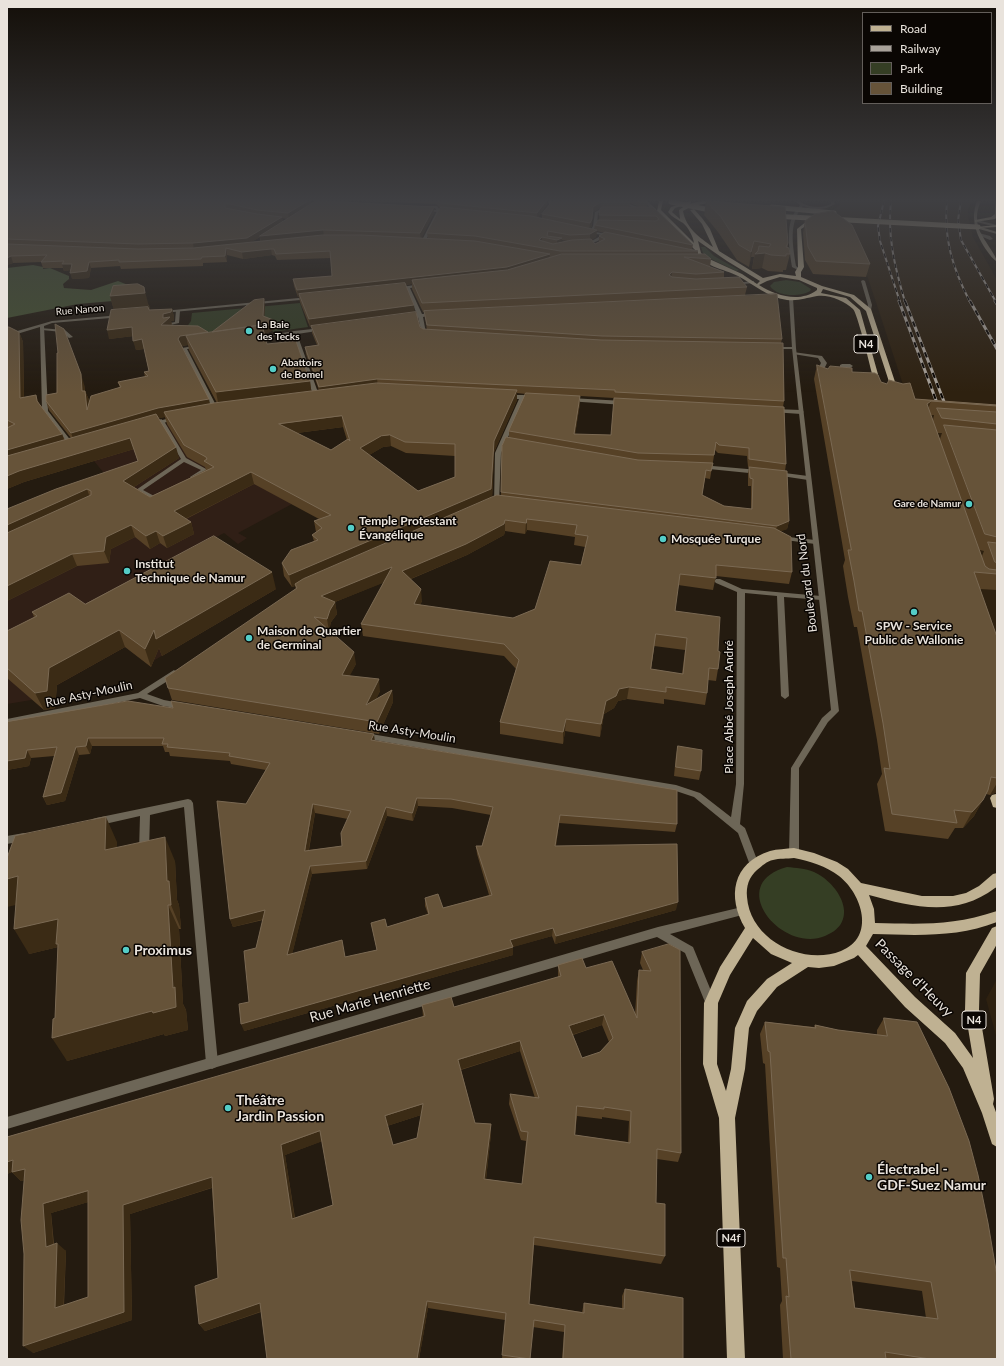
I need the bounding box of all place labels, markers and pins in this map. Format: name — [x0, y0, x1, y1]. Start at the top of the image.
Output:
place label: La Baie des Tecks — [257, 319, 300, 342]
marker: La Baie des Tecks — [244, 326, 254, 336]
place label: Abattoirs de Bomel — [281, 357, 323, 380]
marker: Abattoirs de Bomel — [268, 364, 278, 374]
place label: Gare de Namur — [893, 498, 961, 510]
marker: Gare de Namur — [964, 499, 974, 509]
place label: Temple Protestant Évangélique — [359, 514, 457, 542]
marker: Temple Protestant Évangélique — [346, 523, 356, 533]
place label: Mosquée Turque — [671, 532, 761, 546]
marker: Mosquée Turque — [658, 534, 668, 544]
place label: Institut Technique de Namur — [135, 557, 245, 585]
marker: Institut Technique de Namur — [122, 566, 132, 576]
marker: SPW - Service Public de Wallonie — [909, 607, 919, 617]
place label: SPW - Service Public de Wallonie — [865, 619, 963, 647]
place label: Maison de Quartier de Germinal — [257, 624, 361, 652]
marker: Maison de Quartier de Germinal — [244, 633, 254, 643]
place label: Proximus — [134, 942, 192, 958]
marker: Proximus — [121, 945, 131, 955]
place label: Théâtre Jardin Passion — [236, 1092, 324, 1124]
marker: Théâtre Jardin Passion — [223, 1103, 233, 1113]
place label: Électrabel - GDF-Suez Namur — [877, 1161, 986, 1194]
marker: Électrabel - GDF-Suez Namur — [864, 1172, 874, 1182]

